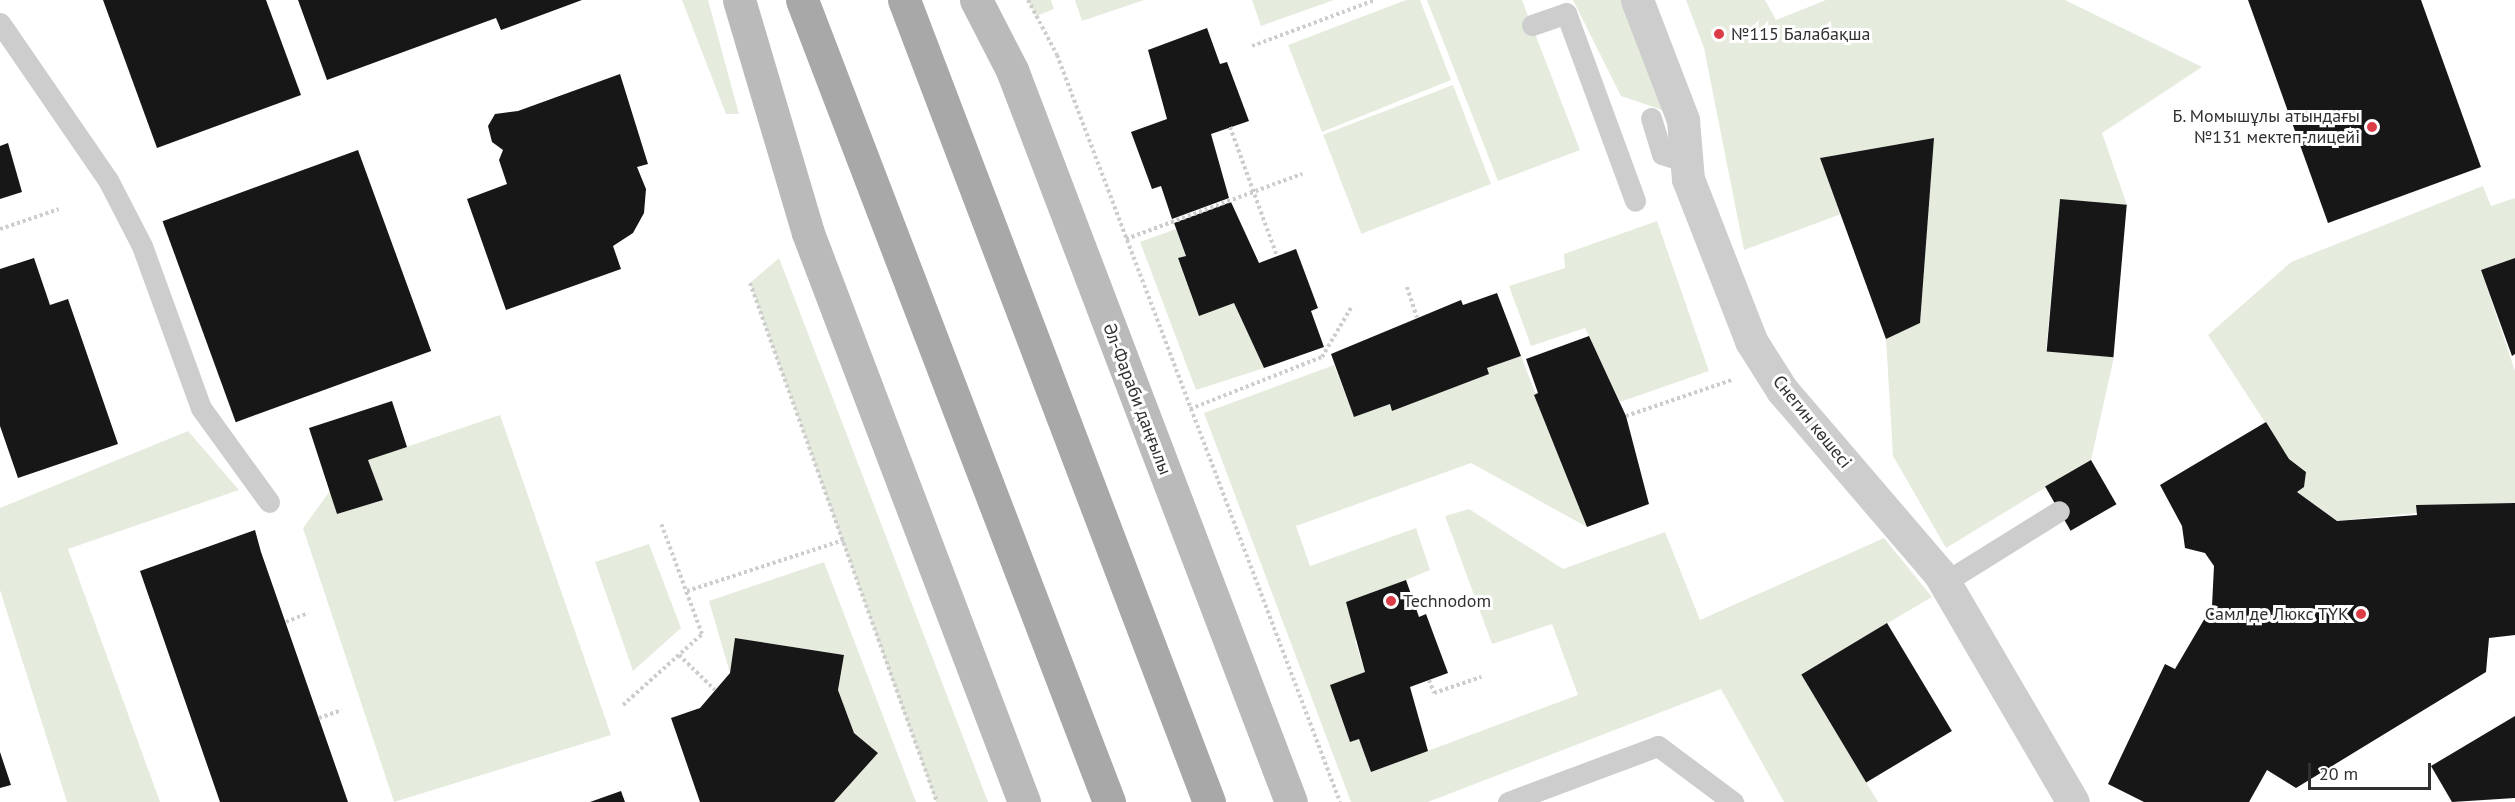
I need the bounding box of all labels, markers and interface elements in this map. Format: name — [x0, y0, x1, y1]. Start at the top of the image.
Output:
place label: №115 Балабақша — [1731, 23, 1870, 45]
marker: №115 Балабақша — [1712, 27, 1726, 41]
place label: Б. Момышұлы атындағы №131 мектеп-лицейі — [2171, 106, 2360, 148]
marker: Б. Момышұлы атындағы №131 мектеп-лицейі — [2365, 120, 2379, 134]
street label: Әл-Фараби даңғылы — [1098, 320, 1176, 478]
street label: Снегин көшесі — [1768, 371, 1856, 473]
place label: Technodom — [1403, 590, 1491, 612]
marker: Technodom — [1384, 594, 1398, 608]
place label: Самл де Люкс ТҮК — [2204, 603, 2349, 625]
marker: Самл де Люкс ТҮК — [2354, 607, 2368, 621]
scale bar — [2311, 751, 2434, 789]
text: 20 m — [2319, 762, 2358, 785]

